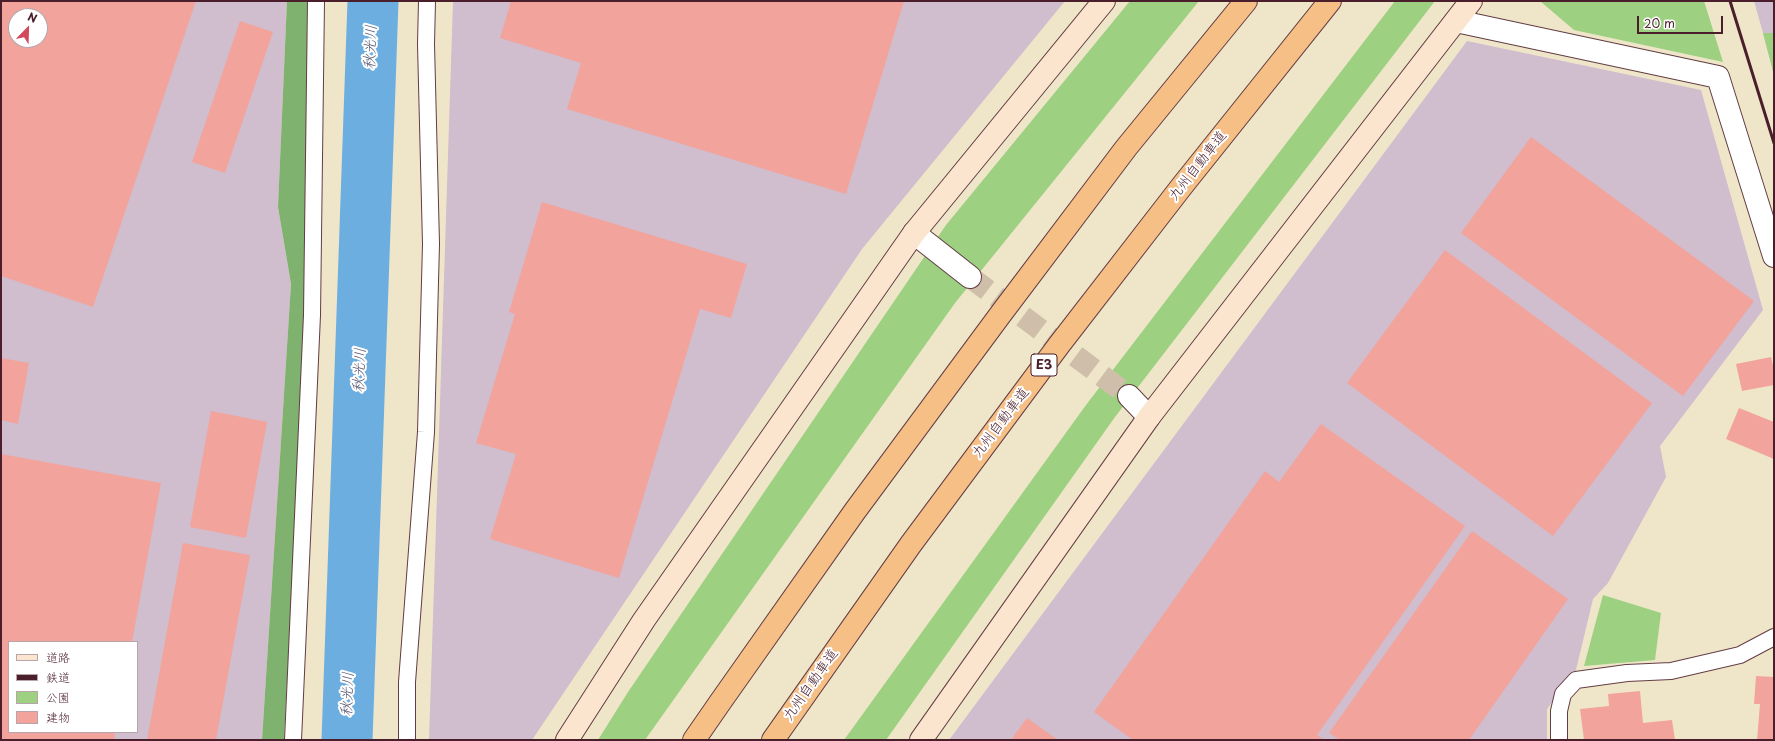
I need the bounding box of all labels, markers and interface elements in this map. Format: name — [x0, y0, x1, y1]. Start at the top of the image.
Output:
north arrow — [8, 8, 48, 48]
text: N — [25, 8, 40, 27]
scale bar — [1639, 8, 1725, 34]
text: 20 m — [1644, 14, 1675, 32]
water label: 秋光川 — [361, 24, 381, 70]
street label: 九州自動車道 — [1166, 128, 1230, 204]
water label: 秋光川 — [350, 347, 370, 393]
road number: E3 — [1031, 354, 1057, 376]
street label: 九州自動車道 — [969, 384, 1033, 462]
legend — [8, 641, 138, 733]
street label: 九州自動車道 — [780, 646, 842, 724]
text: 道路 — [46, 648, 70, 666]
text: 鉄道 — [46, 668, 70, 686]
water label: 秋光川 — [338, 671, 358, 717]
text: 公園 — [46, 688, 70, 706]
text: 建物 — [46, 708, 70, 726]

